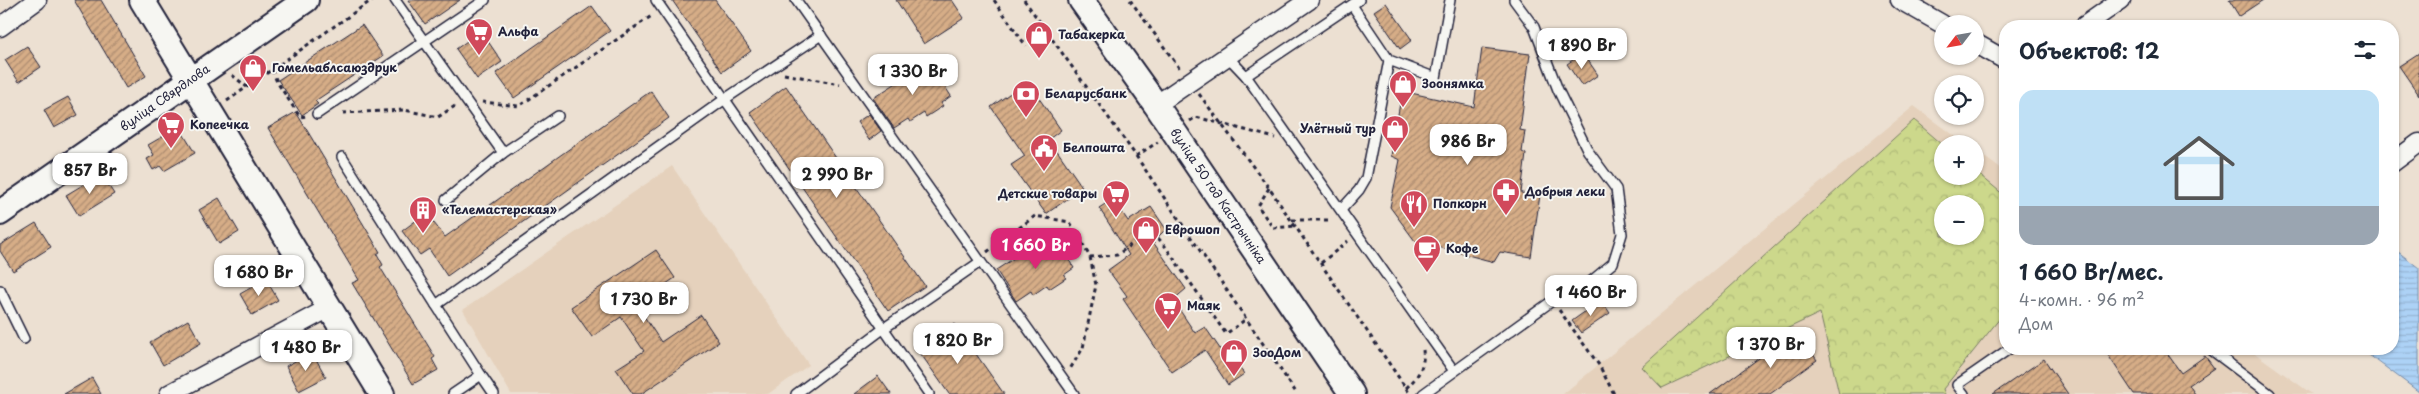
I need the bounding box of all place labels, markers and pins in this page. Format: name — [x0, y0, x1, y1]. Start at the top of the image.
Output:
supermarket icon: Альфа — [464, 17, 494, 56]
shop icon: Табакерка — [1024, 20, 1054, 59]
place label: Альфа — [498, 22, 539, 40]
place label: Табакерка — [1058, 25, 1125, 43]
pin: 1 890 Br — [1530, 28, 1634, 70]
shop icon: Гомельаблсаюздрук — [238, 53, 268, 92]
pin: 1 330 Br — [861, 54, 965, 96]
place label: Гомельаблсаюздрук — [272, 58, 397, 76]
shop icon: Зоонямка — [1388, 69, 1418, 108]
place label: Зоонямка — [1421, 74, 1485, 92]
bank icon: Беларусбанк — [1011, 79, 1041, 118]
place label: Беларусбанк — [1045, 84, 1127, 102]
supermarket icon: Копеечка — [156, 110, 186, 149]
shop icon: Улётный тур — [1380, 114, 1410, 153]
place label: Копеечка — [190, 115, 250, 133]
place label: Улётный тур — [1300, 119, 1376, 137]
pin: 986 Br — [1427, 124, 1509, 166]
public building icon: Белпошта — [1029, 133, 1059, 172]
place label: Белпошта — [1063, 138, 1126, 156]
pin: 857 Br — [49, 152, 131, 195]
pin: 2 990 Br — [785, 156, 889, 199]
pharmacy icon: Добрыя леки — [1491, 177, 1521, 216]
supermarket icon: Детские товары — [1101, 179, 1131, 218]
place label: Добрыя леки — [1524, 182, 1605, 200]
place label: Детские товары — [997, 184, 1097, 202]
restaurant icon: Попкорн — [1399, 189, 1429, 228]
place label: Попкорн — [1433, 194, 1487, 212]
building icon: «Телемастерская» — [408, 195, 438, 234]
place label: «Телемастерская» — [442, 200, 557, 218]
shop icon: Еврошоп — [1131, 215, 1161, 254]
place label: Еврошоп — [1165, 220, 1220, 238]
pin: 1 660 Br — [984, 228, 1088, 270]
cafe icon: Кофе — [1412, 234, 1442, 273]
place label: Кофе — [1446, 239, 1479, 257]
pin: 1 680 Br — [207, 254, 311, 297]
pin: 1 460 Br — [1539, 274, 1643, 317]
pin: 1 730 Br — [592, 282, 696, 324]
supermarket icon: Маяк — [1153, 291, 1183, 330]
place label: Маяк — [1187, 296, 1221, 314]
pin: 1 820 Br — [906, 322, 1010, 365]
pin: 1 370 Br — [1719, 326, 1823, 369]
pin: 1 480 Br — [254, 330, 358, 372]
shop icon: ЗооДом — [1219, 338, 1249, 377]
place label: ЗооДом — [1252, 343, 1301, 361]

